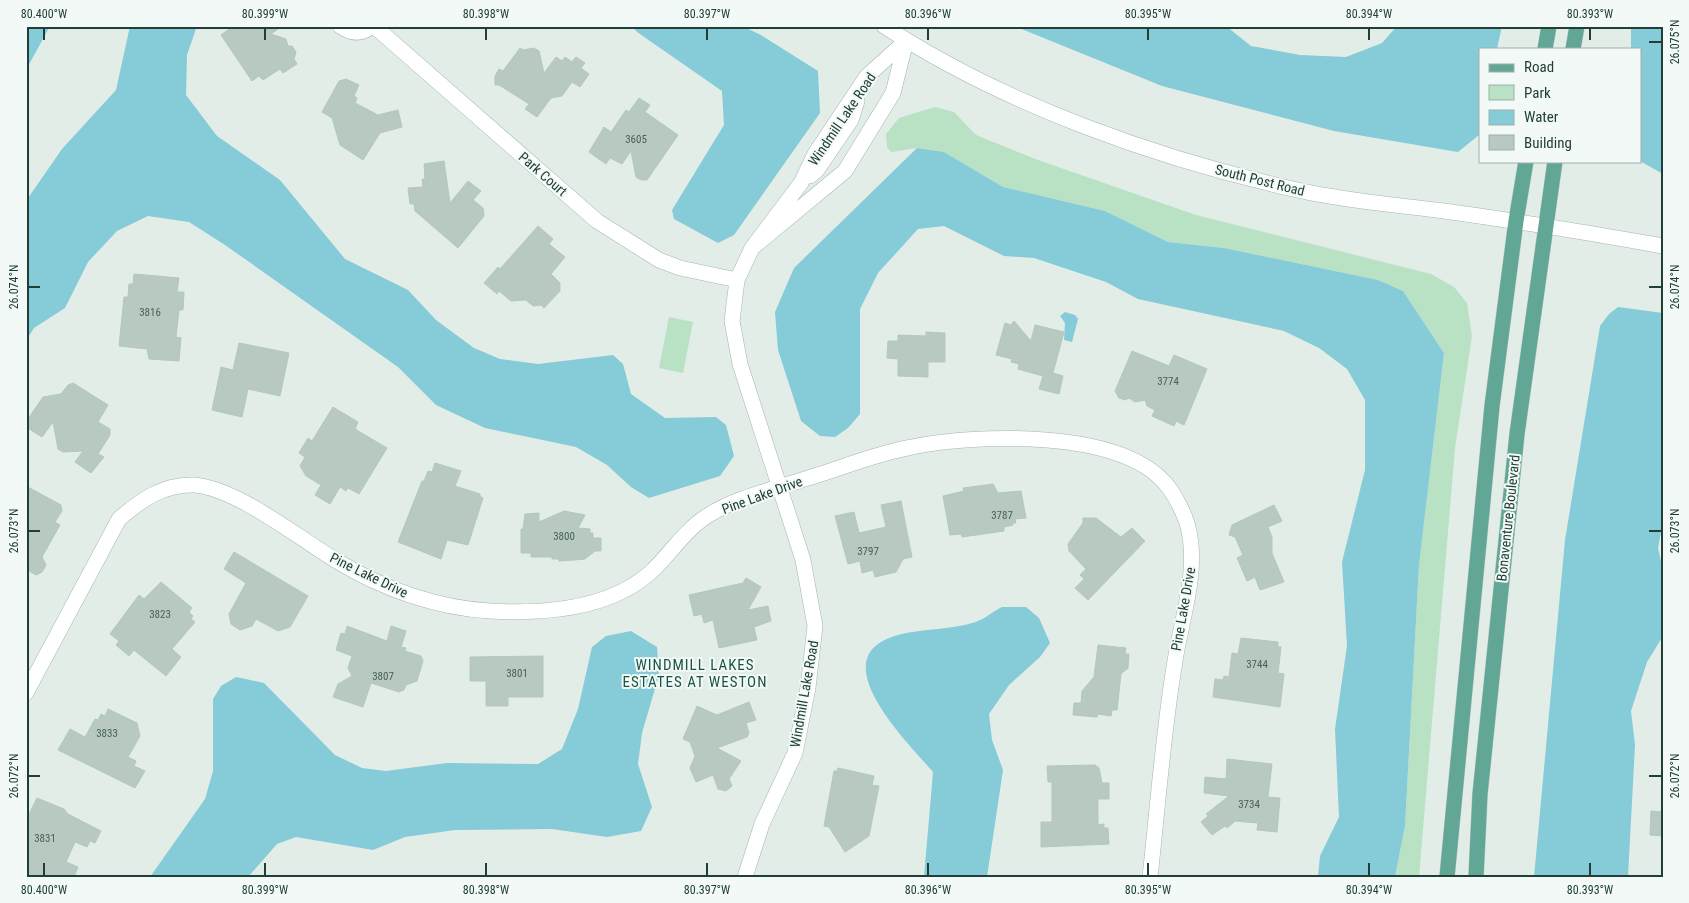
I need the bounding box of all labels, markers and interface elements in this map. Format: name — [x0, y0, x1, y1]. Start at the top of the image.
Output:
text: 80.400°W — [21, 7, 67, 21]
text: 80.399°W — [242, 7, 288, 21]
text: 80.398°W — [463, 7, 509, 21]
text: 80.397°W — [684, 7, 730, 21]
text: 80.396°W — [905, 7, 951, 21]
text: 80.395°W — [1125, 7, 1171, 21]
text: 80.394°W — [1346, 7, 1392, 21]
text: 80.393°W — [1567, 7, 1613, 21]
text: 26.075°N — [1668, 20, 1682, 64]
legend — [1479, 48, 1642, 162]
text: Road — [1524, 58, 1554, 76]
street label: Windmill Lake Road — [805, 70, 879, 168]
text: Park — [1524, 84, 1551, 102]
text: Water — [1524, 108, 1559, 126]
house number: 3605 — [625, 133, 647, 146]
text: Building — [1524, 134, 1572, 152]
street label: Park Court — [516, 149, 570, 199]
street label: South Post Road — [1214, 161, 1306, 199]
text: 26.074°N — [7, 265, 21, 309]
text: 26.074°N — [1668, 265, 1682, 309]
house number: 3816 — [139, 306, 161, 319]
house number: 3774 — [1157, 375, 1179, 388]
street label: Bonaventure Boulevard — [1493, 454, 1523, 582]
street label: Pine Lake Drive — [719, 473, 805, 517]
text: 26.073°N — [7, 509, 21, 553]
house number: 3787 — [991, 509, 1013, 522]
text: 26.073°N — [1668, 509, 1682, 553]
house number: 3800 — [553, 530, 575, 543]
house number: 3797 — [857, 545, 879, 558]
street label: Pine Lake Drive — [327, 549, 411, 601]
street label: Pine Lake Drive — [1168, 565, 1198, 652]
house number: 3823 — [149, 608, 171, 621]
street label: Windmill Lake Road — [787, 639, 821, 749]
district label: WINDMILL LAKES ESTATES AT WESTON — [623, 656, 767, 691]
house number: 3744 — [1246, 658, 1268, 671]
house number: 3801 — [506, 667, 528, 680]
house number: 3807 — [372, 670, 394, 683]
house number: 3833 — [96, 727, 118, 740]
text: 26.072°N — [7, 754, 21, 798]
text: 26.072°N — [1668, 754, 1682, 798]
house number: 3734 — [1238, 798, 1260, 811]
house number: 3831 — [34, 832, 56, 845]
text: 80.400°W — [21, 883, 67, 897]
text: 80.399°W — [242, 883, 288, 897]
text: 80.398°W — [463, 883, 509, 897]
text: 80.397°W — [684, 883, 730, 897]
text: 80.396°W — [905, 883, 951, 897]
text: 80.395°W — [1125, 883, 1171, 897]
text: 80.394°W — [1346, 883, 1392, 897]
text: 80.393°W — [1567, 883, 1613, 897]

